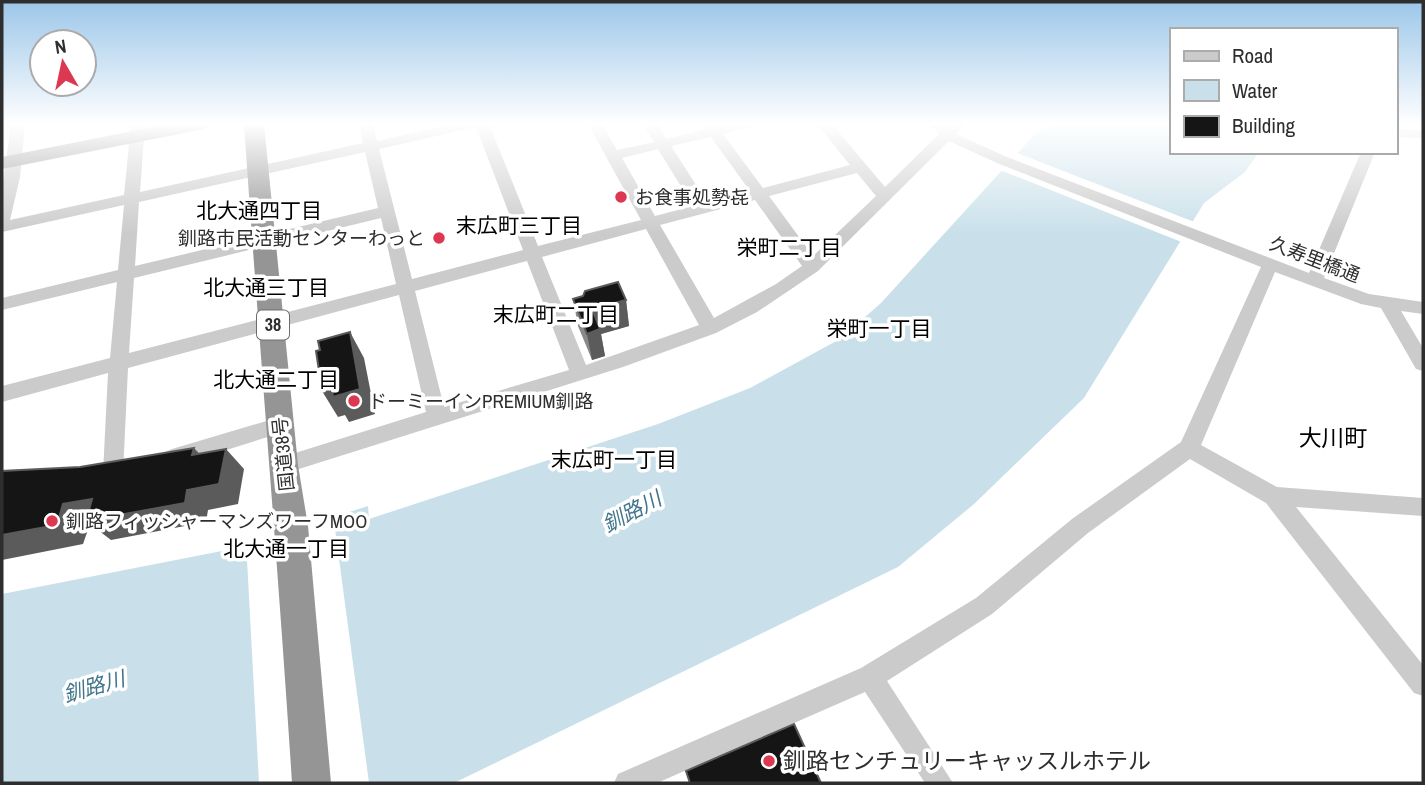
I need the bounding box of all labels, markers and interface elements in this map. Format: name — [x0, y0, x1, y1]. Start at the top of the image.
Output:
north arrow — [28, 28, 98, 98]
legend — [1170, 28, 1397, 154]
text: N — [53, 32, 68, 60]
text: Road — [1232, 41, 1273, 70]
text: Water — [1232, 76, 1278, 105]
text: Building — [1232, 111, 1296, 140]
place label: お食事処勢㐂 — [635, 184, 749, 210]
marker: お食事処勢㐂 — [613, 189, 629, 205]
district label: 北大通四丁目 — [196, 196, 322, 225]
district label: 末広町三丁目 — [456, 211, 582, 240]
place label: 釧路市民活動センターわっと — [178, 225, 425, 251]
marker: 釧路市民活動センターわっと — [431, 230, 447, 246]
street label: 久寿里橋通 — [1266, 230, 1364, 288]
district label: 栄町二丁目 — [737, 233, 842, 262]
district label: 北大通三丁目 — [203, 273, 329, 302]
district label: 末広町二丁目 — [493, 300, 619, 329]
road number: 38 — [257, 310, 289, 340]
district label: 栄町一丁目 — [827, 314, 932, 343]
district label: 北大通二丁目 — [213, 365, 339, 394]
place label: ドーミーインPREMIUM釧路 — [368, 388, 594, 414]
marker: ドーミーインPREMIUM釧路 — [346, 393, 362, 409]
street label: 国道38号 — [266, 416, 300, 492]
district label: 大川町 — [1299, 422, 1368, 453]
district label: 末広町一丁目 — [551, 445, 677, 474]
water label: 釧路川 — [597, 483, 668, 539]
place label: 釧路フィッシャーマンズワーフMOO — [66, 508, 367, 534]
marker: 釧路フィッシャーマンズワーフMOO — [44, 513, 60, 529]
district label: 北大通一丁目 — [223, 534, 349, 563]
water label: 釧路川 — [60, 663, 130, 709]
place label: 釧路センチュリーキャッスルホテル — [783, 745, 1151, 776]
marker: 釧路センチュリーキャッスルホテル — [761, 753, 777, 769]

